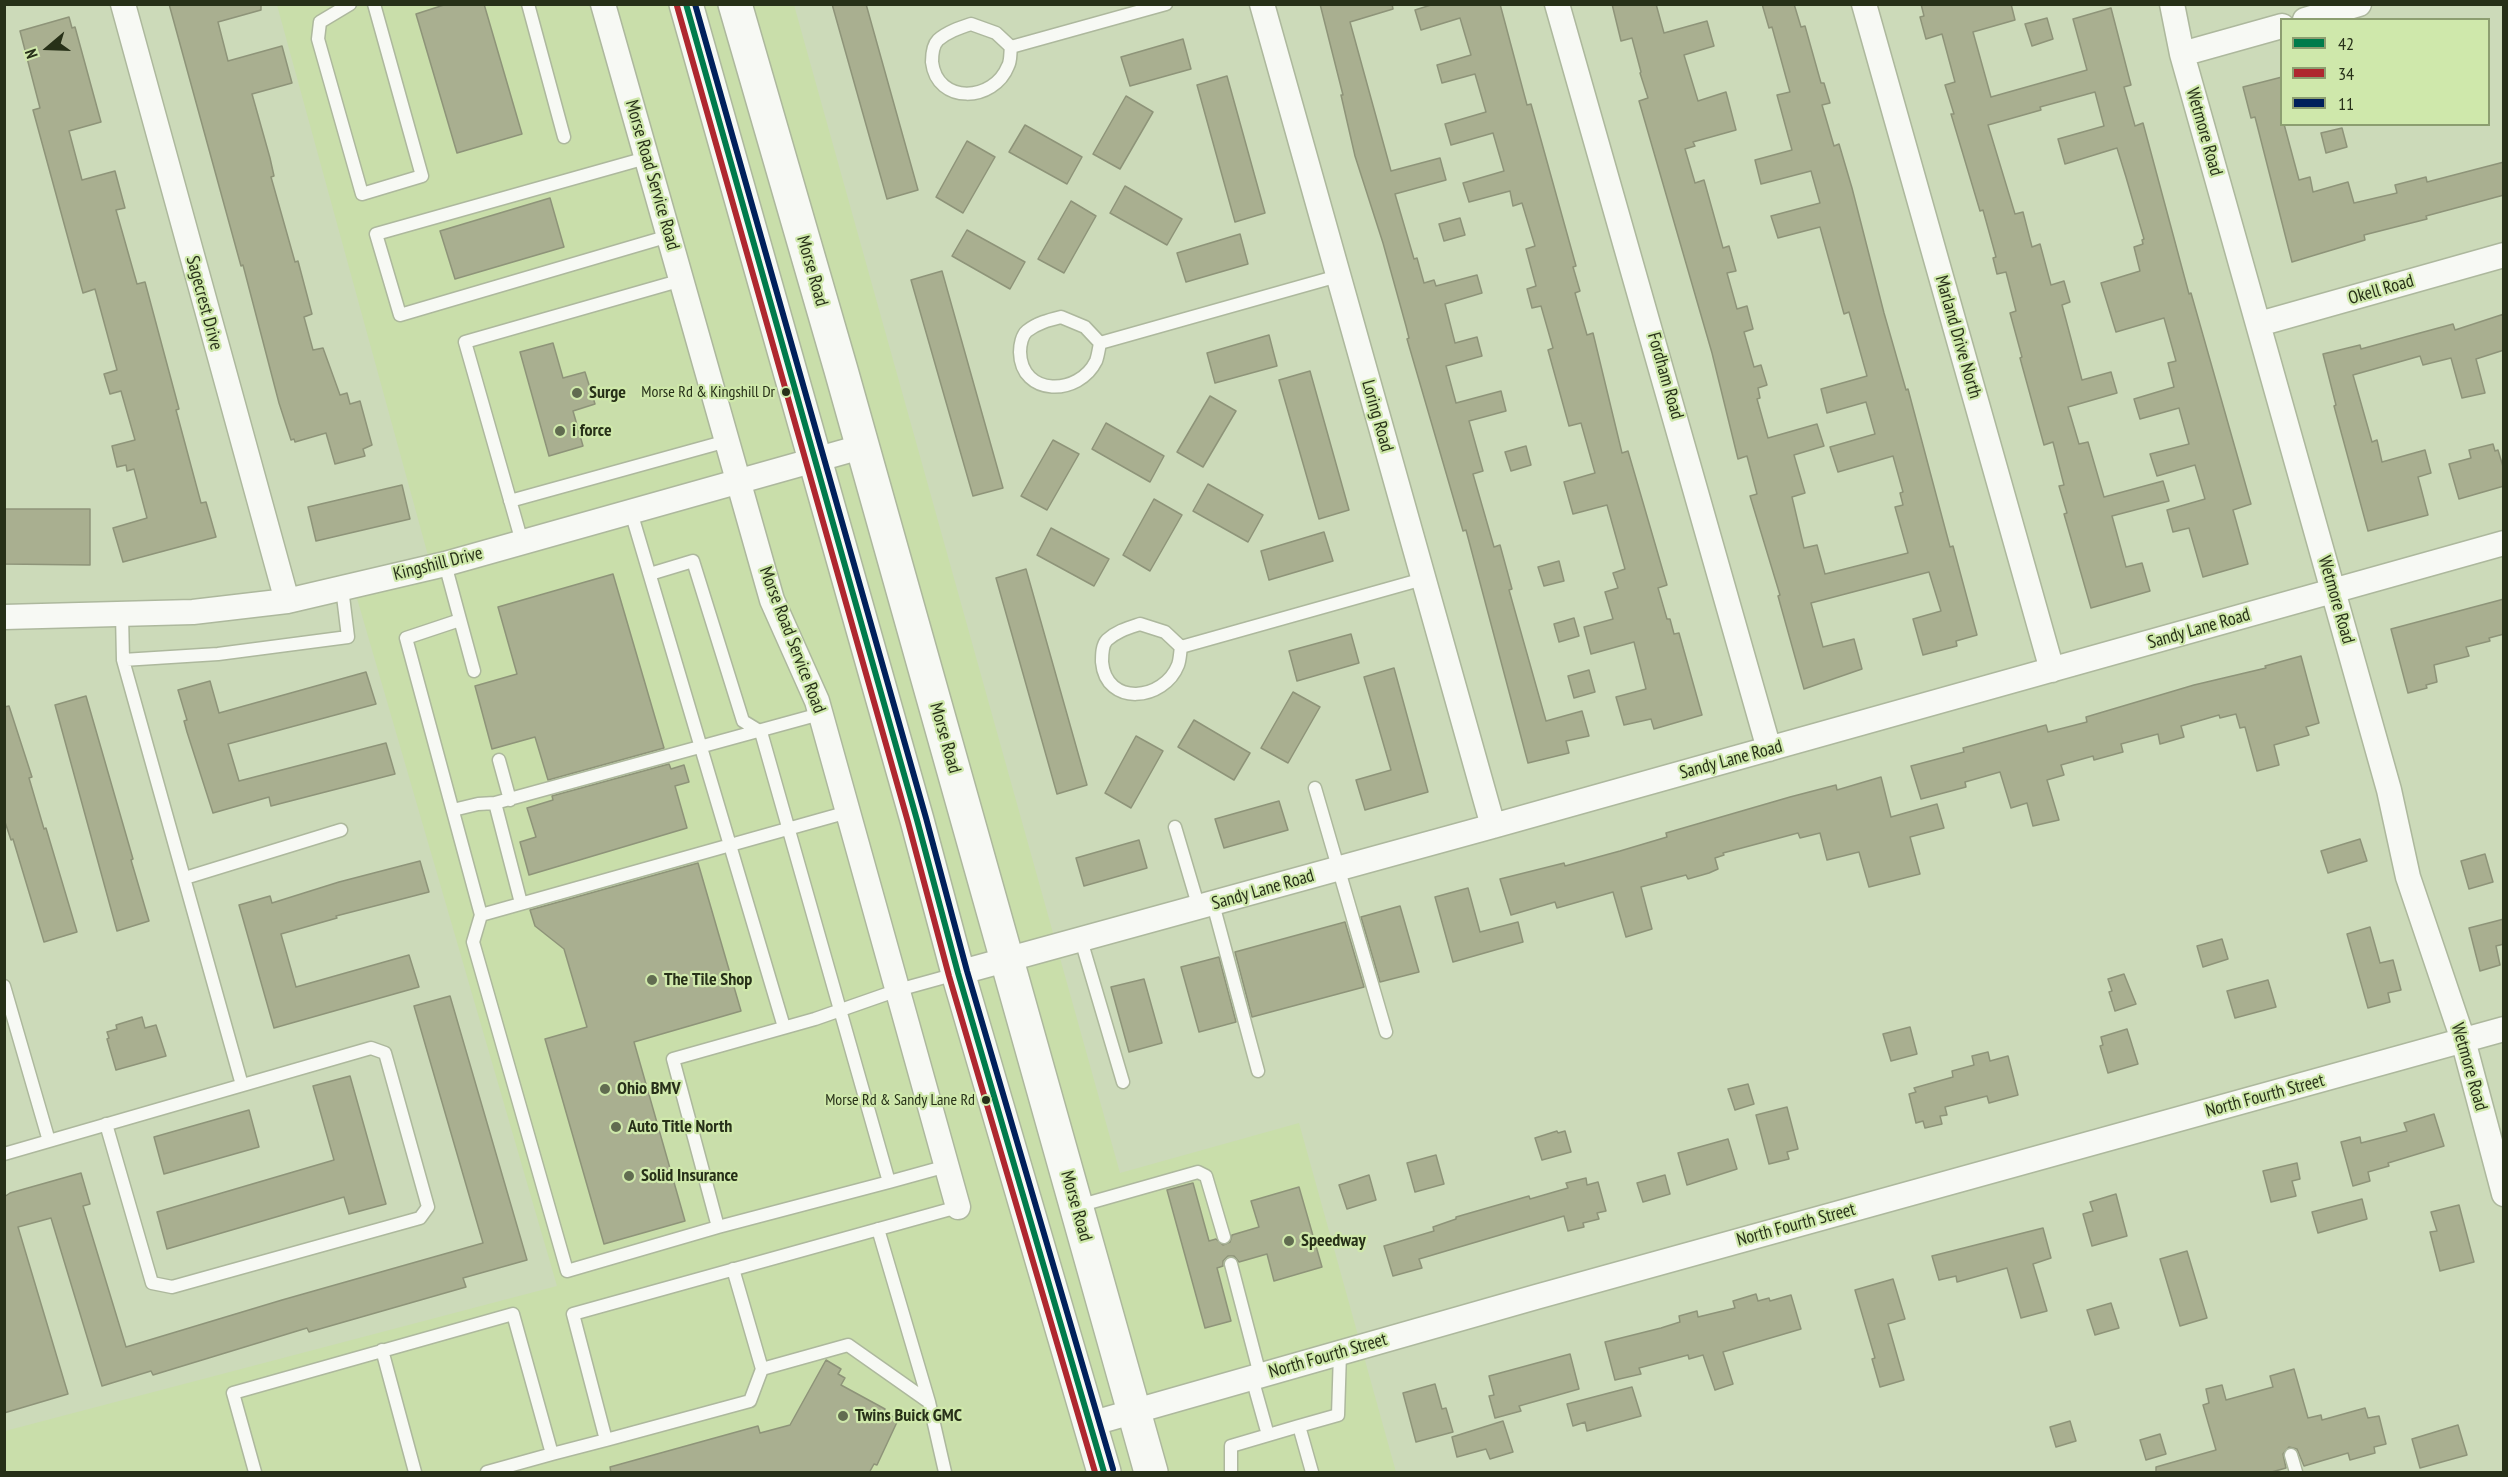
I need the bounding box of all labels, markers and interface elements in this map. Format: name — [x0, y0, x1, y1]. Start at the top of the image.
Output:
north arrow — [18, 18, 78, 78]
legend — [2280, 18, 2490, 126]
text: 42 — [2338, 32, 2354, 55]
text: N — [20, 47, 42, 61]
text: 34 — [2338, 62, 2354, 85]
street label: Wetmore Road — [2181, 86, 2227, 178]
text: 11 — [2338, 92, 2354, 115]
street label: Morse Road Service Road — [620, 98, 684, 252]
street label: Morse Road — [792, 233, 832, 309]
street label: Sagecrest Drive — [181, 254, 227, 352]
street label: Okell Road — [2346, 270, 2416, 310]
street label: Marland Drive North — [1930, 273, 1986, 401]
street label: Fordham Road — [1642, 330, 1688, 422]
street label: Loring Road — [1356, 378, 1398, 454]
place label: Surge — [589, 382, 626, 404]
place label: Morse Rd & Kingshill Dr — [641, 382, 775, 402]
marker: Surge — [570, 386, 584, 400]
marker: Morse Rd & Kingshill Dr — [780, 386, 792, 398]
place label: i force — [572, 420, 612, 442]
marker: i force — [553, 424, 567, 438]
street label: Kingshill Drive — [391, 542, 485, 586]
street label: Wetmore Road — [2313, 554, 2359, 646]
street label: Morse Road Service Road — [754, 564, 830, 716]
street label: Sandy Lane Road — [2145, 604, 2253, 654]
street label: Morse Road — [925, 700, 965, 776]
street label: Sandy Lane Road — [1677, 736, 1785, 784]
street label: Sandy Lane Road — [1209, 865, 1317, 915]
place label: The Tile Shop — [664, 969, 752, 991]
marker: The Tile Shop — [645, 973, 659, 987]
street label: Wetmore Road — [2446, 1021, 2492, 1113]
street label: North Fourth Street — [2203, 1070, 2327, 1122]
place label: Ohio BMV — [617, 1078, 681, 1100]
marker: Ohio BMV — [598, 1082, 612, 1096]
place label: Morse Rd & Sandy Lane Rd — [825, 1090, 975, 1110]
marker: Morse Rd & Sandy Lane Rd — [980, 1094, 992, 1106]
place label: Auto Title North — [628, 1116, 732, 1138]
marker: Auto Title North — [609, 1120, 623, 1134]
place label: Solid Insurance — [641, 1165, 738, 1187]
street label: Morse Road — [1056, 1168, 1096, 1244]
marker: Solid Insurance — [622, 1169, 636, 1183]
street label: North Fourth Street — [1734, 1199, 1858, 1251]
place label: Speedway — [1301, 1230, 1366, 1252]
marker: Speedway — [1282, 1234, 1296, 1248]
street label: North Fourth Street — [1266, 1329, 1390, 1383]
place label: Twins Buick GMC — [855, 1405, 962, 1427]
marker: Twins Buick GMC — [836, 1409, 850, 1423]

